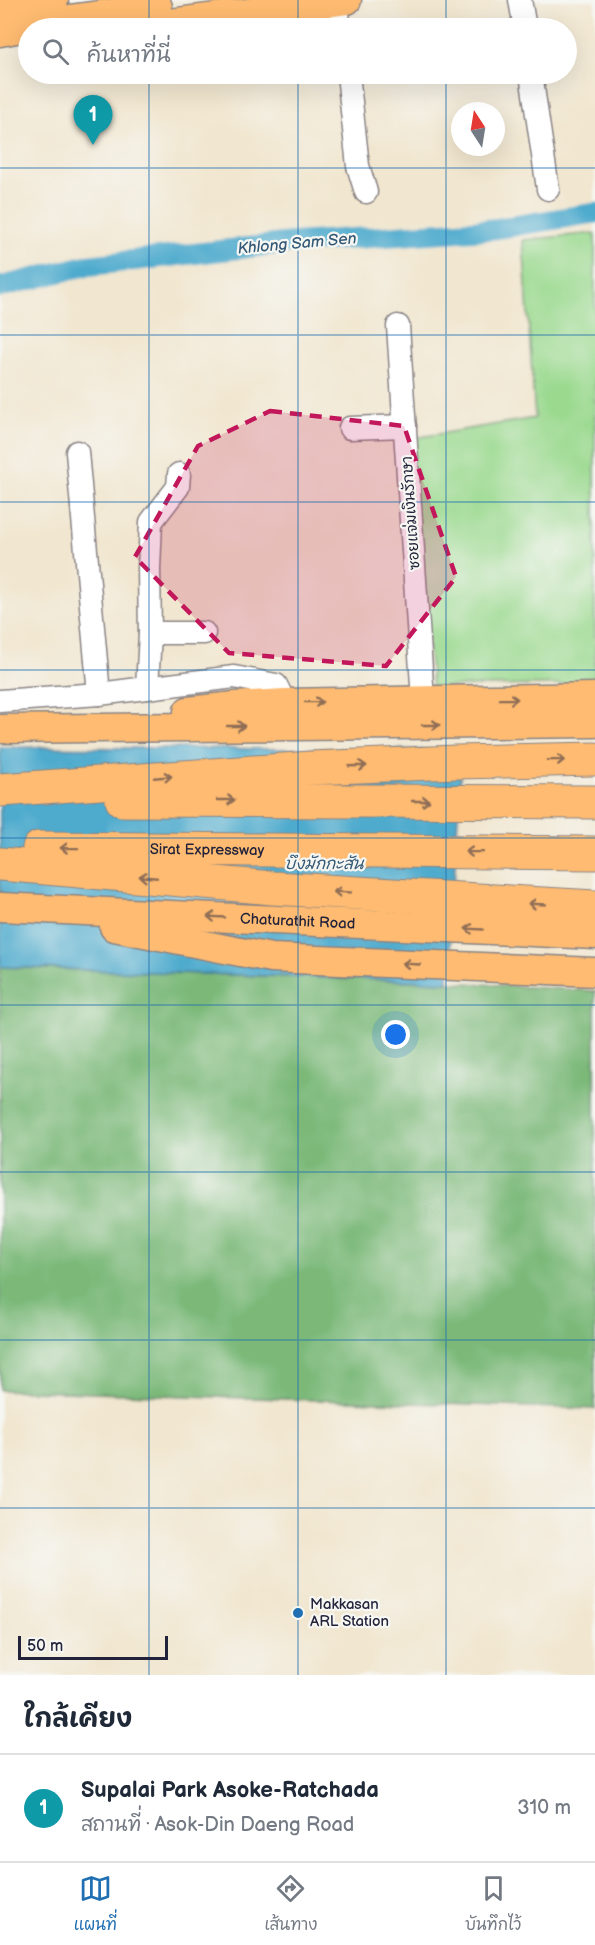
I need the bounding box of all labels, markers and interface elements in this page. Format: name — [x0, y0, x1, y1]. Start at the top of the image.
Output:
search box — [18, 18, 577, 84]
icon: search — [39, 35, 72, 68]
text: ค้นหาที่นี่ — [87, 42, 171, 69]
pin: 1 — [74, 96, 112, 145]
north arrow — [451, 102, 505, 156]
water label: Khlong Sam Sen — [237, 229, 357, 259]
street label: ซอยแจ่มเงินรักษา — [397, 456, 424, 571]
one-way arrow — [499, 693, 519, 705]
one-way arrow — [304, 697, 324, 708]
one-way arrow — [421, 719, 441, 731]
one-way arrow — [226, 720, 246, 732]
one-way arrow — [546, 754, 566, 766]
one-way arrow — [347, 760, 367, 772]
one-way arrow — [153, 771, 172, 782]
one-way arrow — [216, 794, 236, 806]
one-way arrow — [411, 795, 431, 807]
street label: Sirat Expressway — [150, 839, 265, 860]
one-way arrow — [59, 842, 79, 854]
one-way arrow — [464, 846, 484, 858]
water label: บึงมักกะสัน — [285, 854, 365, 874]
one-way arrow — [138, 871, 158, 882]
one-way arrow — [332, 886, 352, 897]
one-way arrow — [527, 898, 547, 909]
street label: Chaturathit Road — [240, 909, 356, 933]
one-way arrow — [206, 912, 226, 923]
one-way arrow — [464, 924, 484, 935]
one-way arrow — [402, 958, 421, 970]
your location — [381, 1020, 410, 1049]
place label: Makkasan ARL Station — [310, 1595, 389, 1631]
marker: Makkasan ARL Station — [291, 1606, 305, 1620]
scale bar — [18, 1633, 168, 1660]
text: 50 m — [27, 1637, 63, 1656]
text: ใกล้เคียง — [24, 1704, 132, 1735]
text: Supalai Park Asoke-Ratchada — [81, 1777, 379, 1804]
text: 1 — [39, 1796, 48, 1820]
text: 310 m — [517, 1796, 571, 1820]
text: สถานที่ · Asok-Din Daeng Road — [81, 1813, 354, 1837]
tab: แผนที่ — [74, 1872, 117, 1936]
tab: เส้นทาง — [264, 1872, 317, 1936]
tab: บันทึกไว้ — [465, 1872, 521, 1936]

